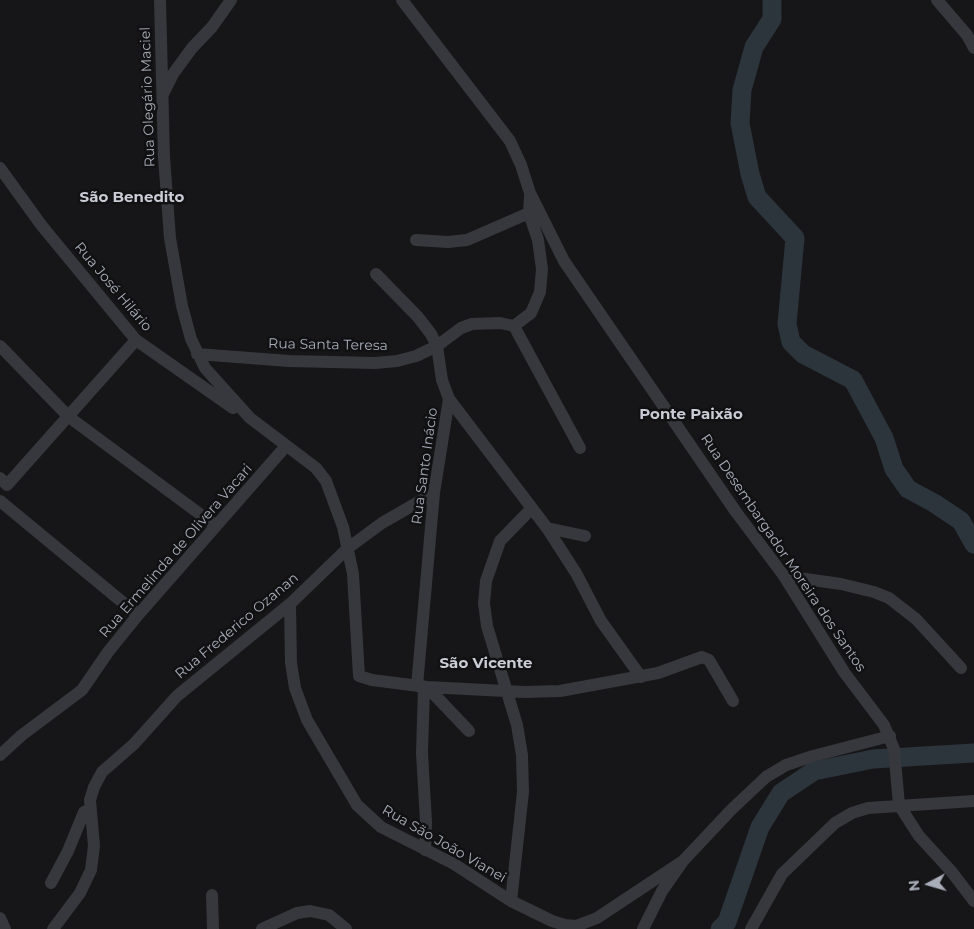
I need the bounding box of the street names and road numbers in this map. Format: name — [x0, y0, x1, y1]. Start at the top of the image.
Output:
street label: Rua Olegário Maciel — [137, 27, 159, 167]
street label: Rua José Hilário — [71, 239, 155, 335]
street label: Rua Santa Teresa — [268, 336, 388, 354]
street label: Rua Santo Inácio — [408, 406, 442, 526]
street label: Rua Desembargador Moreira dos Santos — [697, 431, 869, 675]
street label: Rua Ermelinda de Olivera Vacari — [96, 461, 256, 641]
street label: Rua Frederico Ozanan — [172, 569, 302, 683]
street label: Rua São João Vianei — [379, 802, 509, 886]

